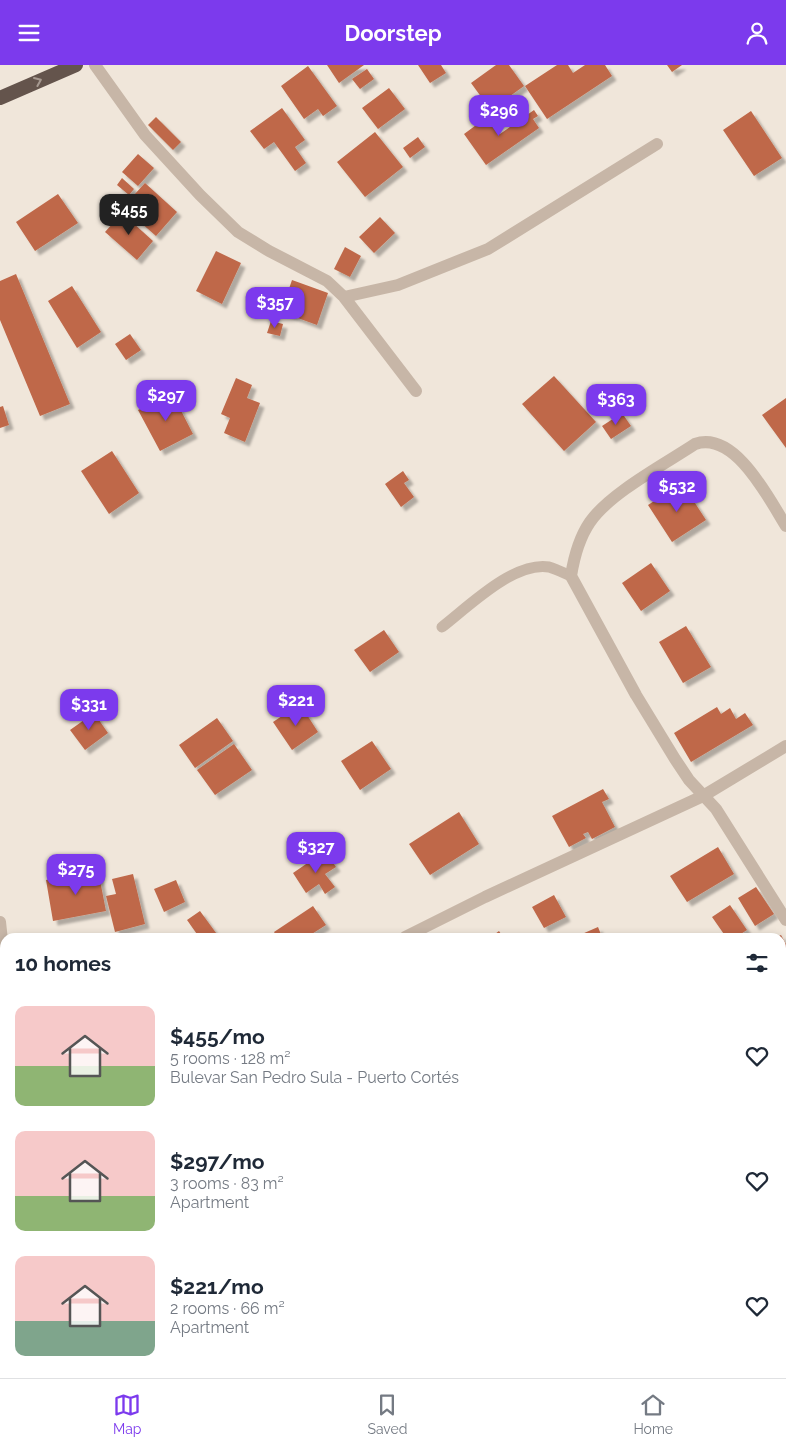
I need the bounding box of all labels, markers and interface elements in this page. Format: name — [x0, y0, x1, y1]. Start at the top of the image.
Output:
icon: menu — [15, 19, 43, 47]
icon: person — [743, 19, 771, 47]
text: Doorstep — [344, 20, 442, 46]
one-way arrow — [33, 77, 42, 88]
pin: $296 — [469, 95, 529, 137]
text: $296 — [480, 101, 518, 120]
pin: $455 — [99, 193, 159, 236]
text: $455 — [110, 200, 148, 219]
pin: $357 — [245, 287, 305, 329]
text: $357 — [257, 293, 293, 312]
pin: $297 — [136, 379, 196, 422]
pin: $363 — [586, 383, 646, 426]
text: $297 — [147, 386, 185, 405]
text: $363 — [597, 390, 635, 409]
pin: $532 — [647, 471, 707, 513]
text: $532 — [659, 477, 695, 496]
pin: $221 — [266, 685, 326, 727]
pin: $331 — [59, 689, 119, 731]
text: $221 — [278, 691, 314, 710]
text: $331 — [71, 695, 107, 714]
pin: $327 — [286, 831, 346, 874]
text: $327 — [298, 838, 335, 857]
pin: $275 — [46, 853, 106, 896]
text: $275 — [58, 860, 94, 879]
icon: filters — [743, 949, 771, 977]
text: 10 homes — [15, 951, 111, 976]
text: $455/mo — [170, 1024, 265, 1049]
icon: home — [55, 1026, 115, 1086]
icon: heart — [743, 1042, 771, 1070]
text: 5 rooms · 128 m² — [170, 1049, 290, 1068]
text: Bulevar San Pedro Sula - Puerto Cortés — [170, 1068, 459, 1087]
text: $297/mo — [170, 1149, 265, 1174]
icon: home — [55, 1151, 115, 1211]
icon: heart — [743, 1167, 771, 1195]
text: 3 rooms · 83 m² — [170, 1174, 284, 1193]
text: Apartment — [170, 1193, 249, 1212]
text: $221/mo — [170, 1274, 264, 1299]
icon: home — [55, 1276, 115, 1336]
icon: heart — [743, 1292, 771, 1320]
text: 2 rooms · 66 m² — [170, 1299, 285, 1318]
text: Apartment — [170, 1318, 249, 1337]
tab: Map — [113, 1391, 141, 1437]
tab: Saved — [367, 1391, 407, 1437]
tab: Home — [633, 1391, 673, 1437]

